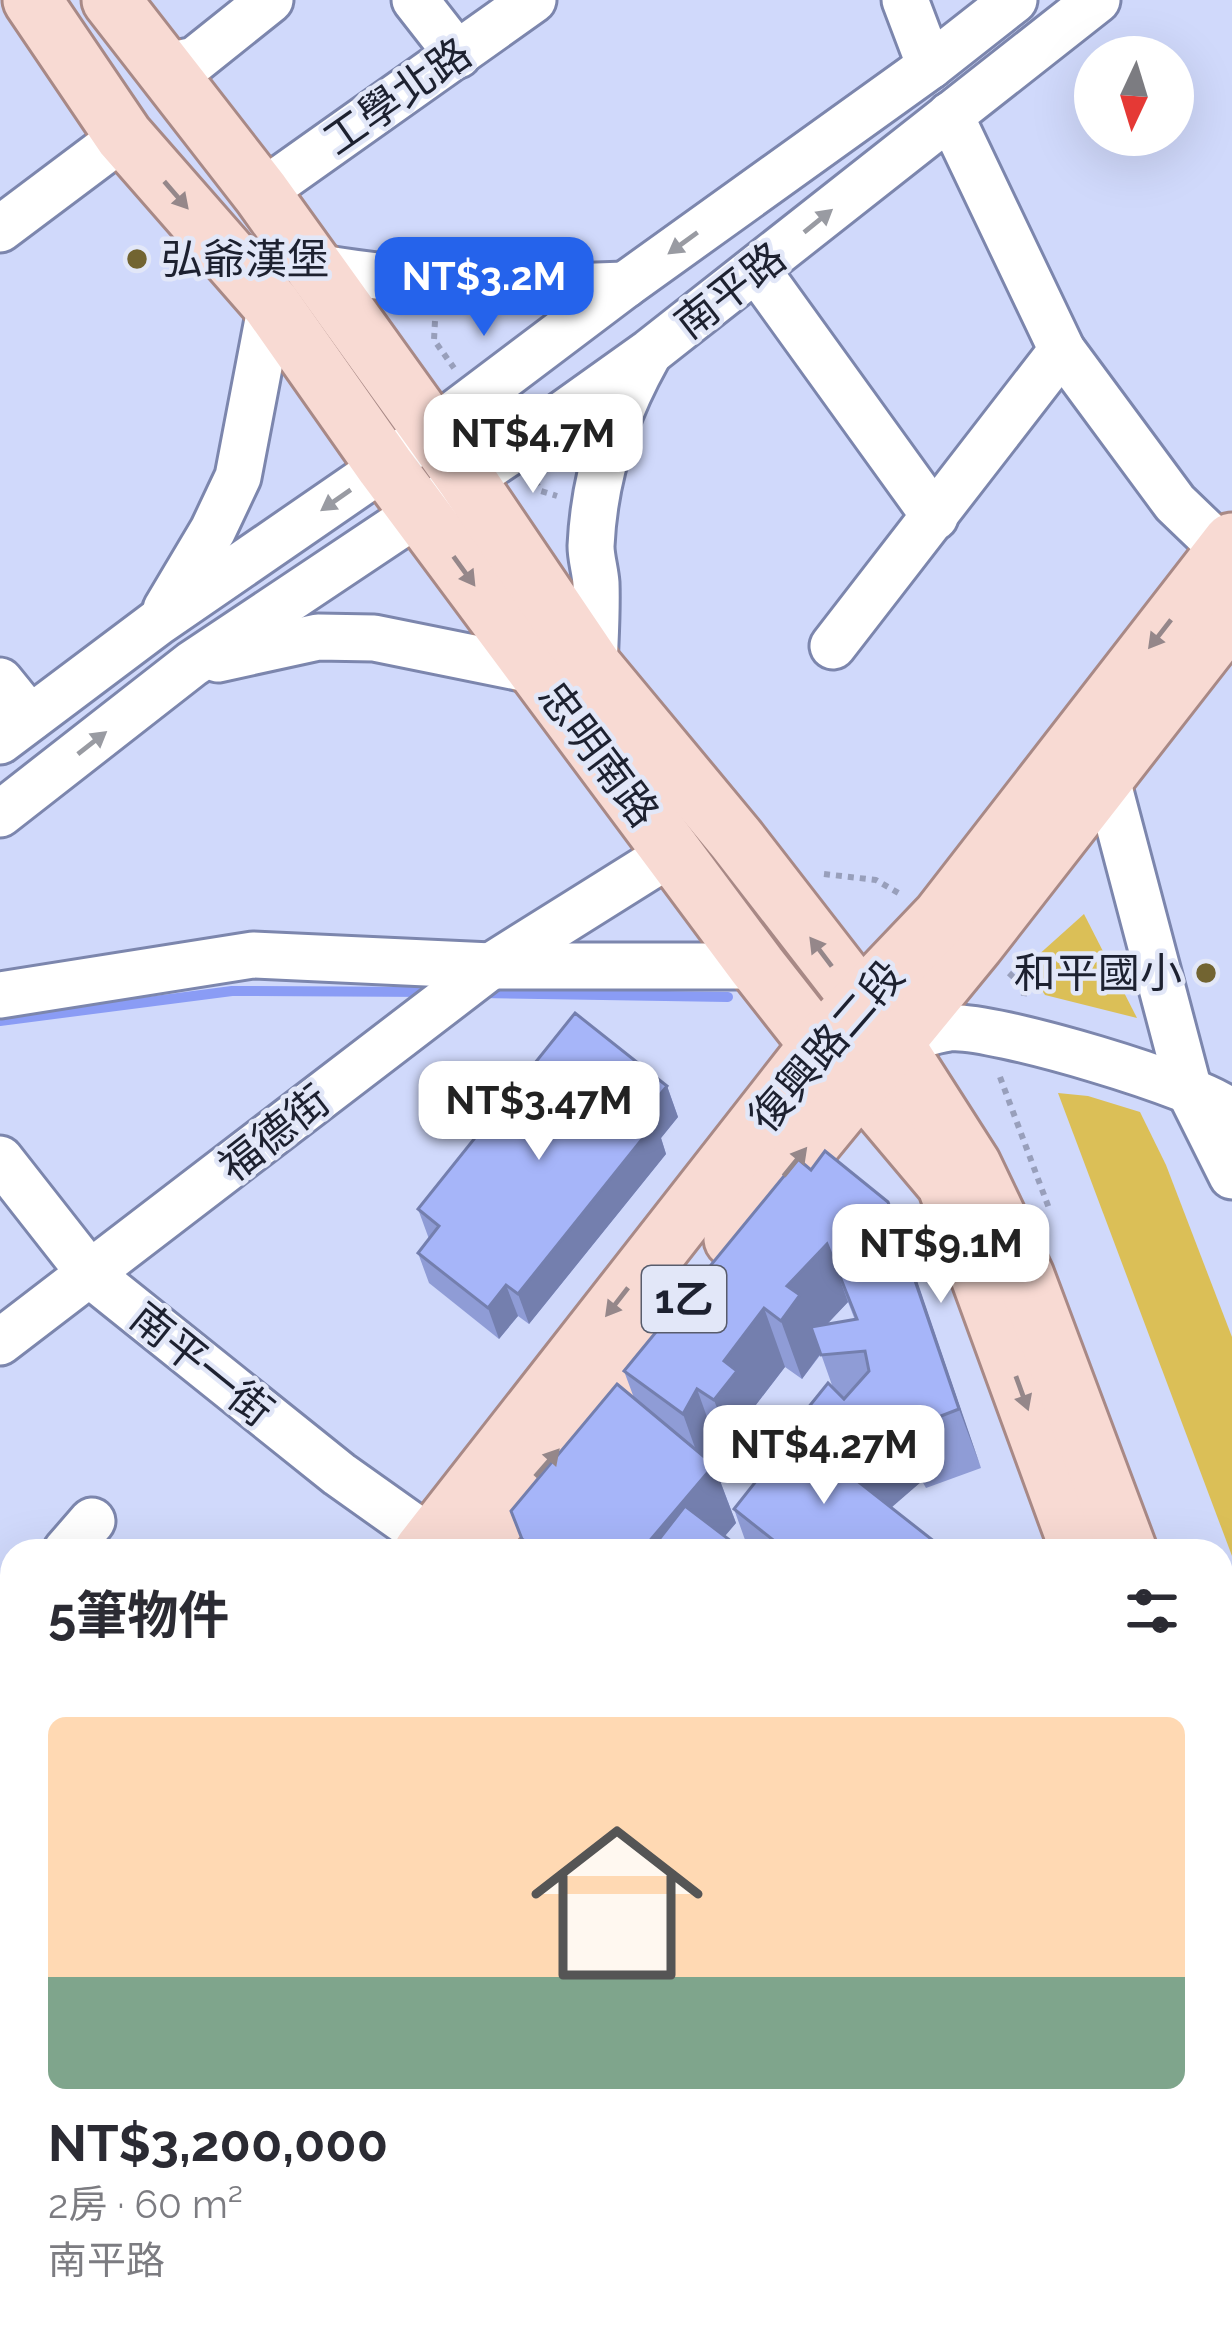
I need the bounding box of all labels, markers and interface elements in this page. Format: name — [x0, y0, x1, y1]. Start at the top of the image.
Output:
street label: 工學北路 — [314, 28, 480, 165]
north arrow — [1074, 36, 1194, 156]
map controls — [1074, 36, 1194, 156]
one-way arrow — [162, 181, 189, 210]
one-way arrow — [802, 209, 833, 234]
one-way arrow — [667, 231, 699, 254]
street label: 南平路 — [666, 232, 795, 348]
place label: 弘爺漢堡 — [161, 235, 329, 284]
pin: NT$3.2M — [373, 237, 595, 339]
marker: 弘爺漢堡 — [124, 246, 150, 272]
text: NT$3.2M — [402, 253, 566, 299]
pin: NT$4.7M — [422, 394, 644, 496]
text: NT$4.7M — [451, 410, 615, 456]
one-way arrow — [320, 488, 352, 511]
one-way arrow — [451, 555, 475, 587]
one-way arrow — [1148, 619, 1173, 650]
street label: 忠明南路 — [528, 672, 669, 836]
one-way arrow — [77, 731, 108, 756]
one-way arrow — [809, 936, 833, 967]
place label: 和平國小 — [1014, 949, 1182, 998]
street label: 復興路二段 — [739, 951, 914, 1142]
marker: 和平國小 — [1193, 960, 1219, 986]
pin: NT$3.47M — [415, 1061, 663, 1163]
street label: 福德街 — [210, 1075, 339, 1191]
text: NT$3.47M — [446, 1077, 632, 1123]
one-way arrow — [782, 1147, 807, 1178]
pin: NT$9.1M — [830, 1204, 1052, 1306]
text: NT$9.1M — [859, 1220, 1023, 1266]
road number: 1乙 — [642, 1266, 726, 1332]
one-way arrow — [605, 1287, 630, 1318]
street label: 南平一街 — [121, 1292, 282, 1436]
one-way arrow — [1014, 1375, 1033, 1411]
pin: NT$4.27M — [700, 1405, 948, 1507]
text: NT$4.27M — [730, 1421, 918, 1467]
one-way arrow — [533, 1448, 560, 1478]
icon: filters — [1119, 1578, 1185, 1644]
text: 5筆物件 — [48, 1585, 229, 1645]
icon: home — [509, 1795, 725, 2011]
text: NT$3,200,000 — [48, 2113, 388, 2173]
text: 2房 · 60 m² — [48, 2181, 243, 2227]
text: 南平路 — [48, 2237, 165, 2283]

